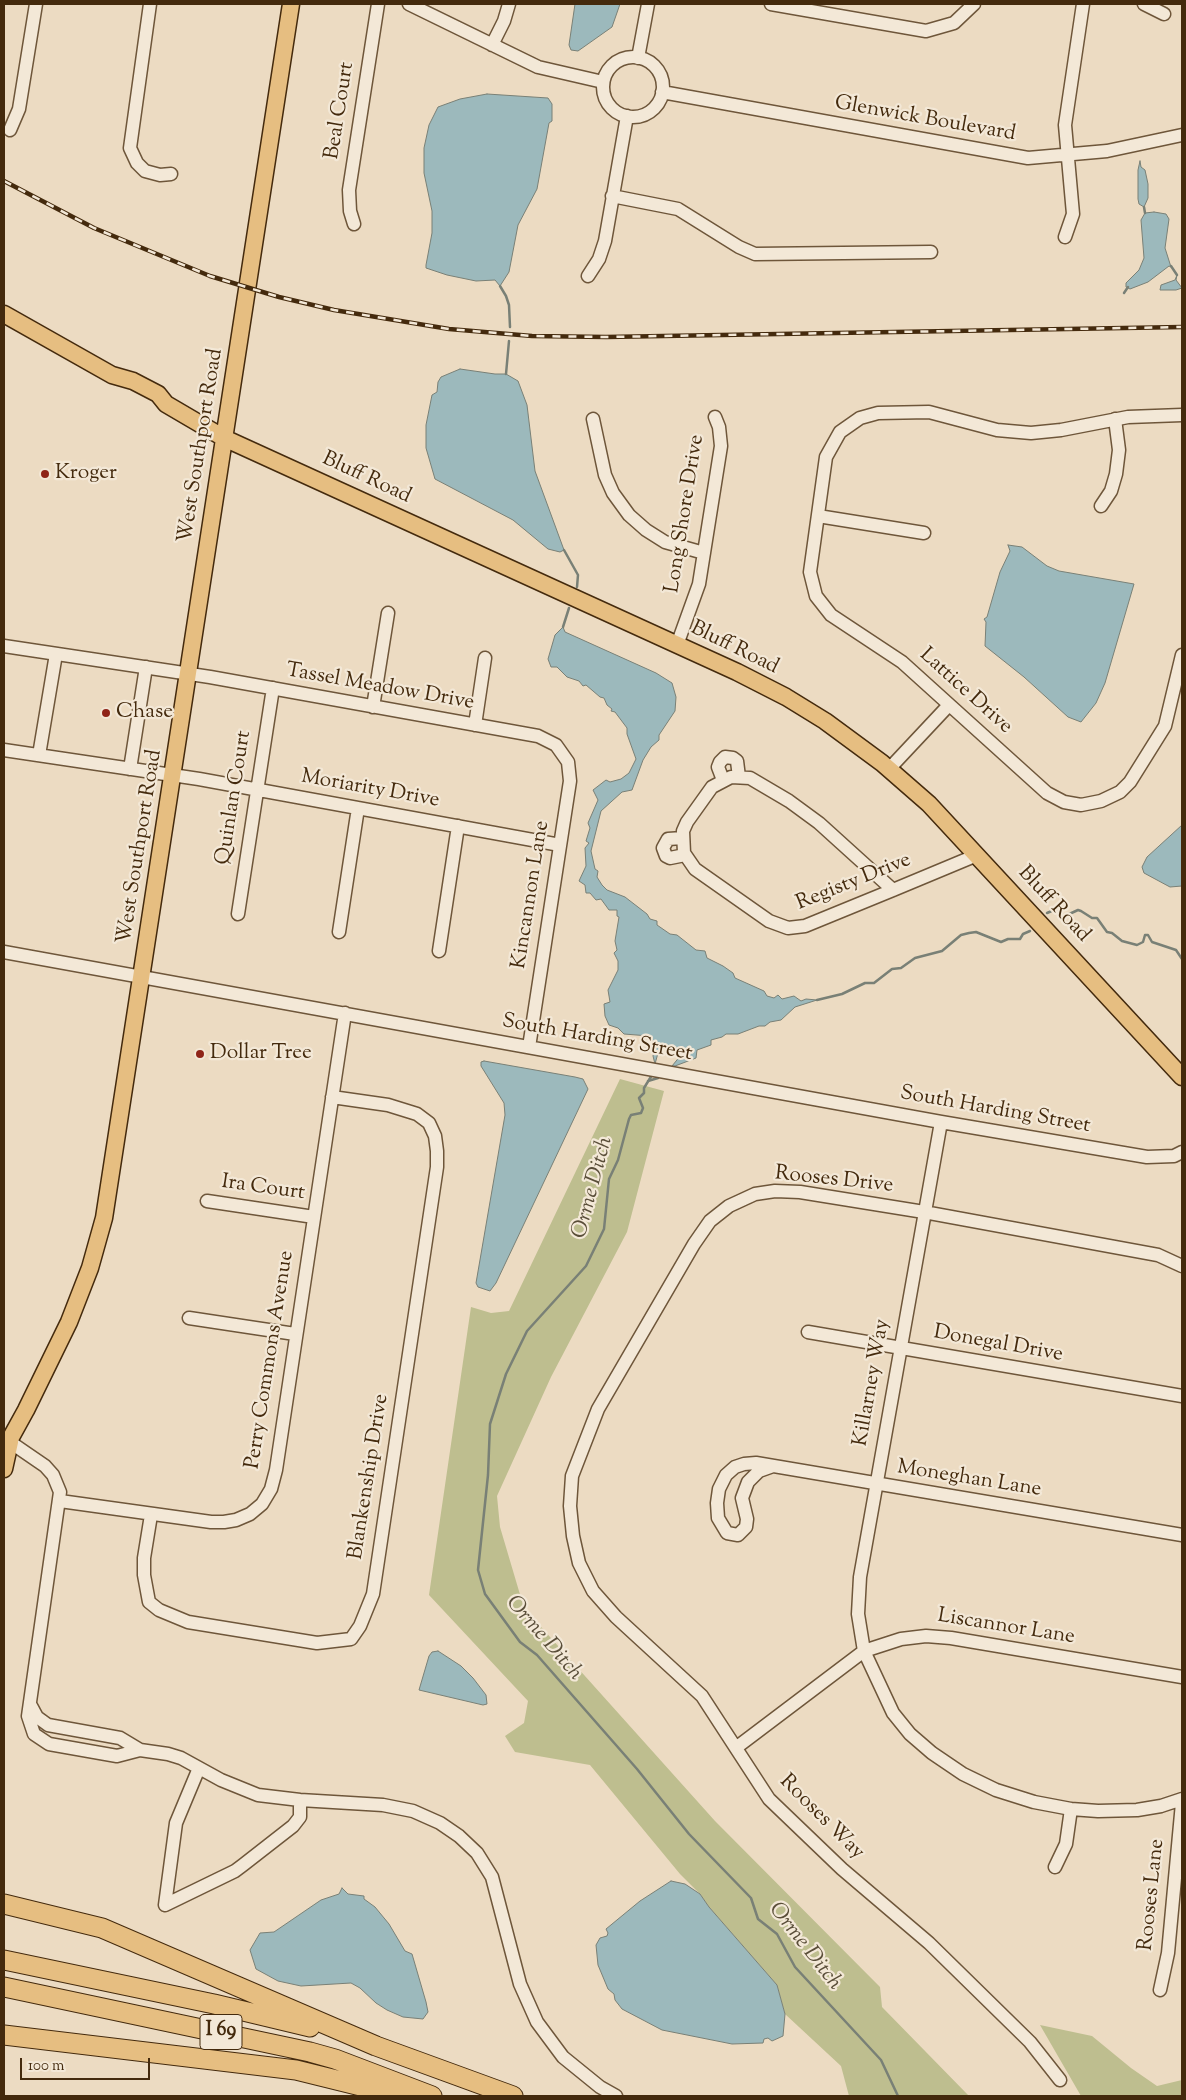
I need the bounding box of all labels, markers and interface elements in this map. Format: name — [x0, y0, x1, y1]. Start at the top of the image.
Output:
street label: Beal Court — [321, 61, 361, 161]
street label: Glenwick Boulevard — [833, 92, 1017, 148]
street label: West Southport Road — [174, 347, 230, 545]
street label: Long Shore Drive — [661, 433, 711, 595]
street label: Bluff Road — [317, 447, 415, 511]
place label: Kroger — [55, 461, 117, 487]
marker: Kroger — [39, 468, 51, 480]
street label: Bluff Road — [686, 617, 782, 681]
street label: Lattice Drive — [913, 644, 1017, 740]
street label: Tassel Meadow Drive — [284, 659, 476, 717]
place label: Chase — [116, 700, 173, 726]
marker: Chase — [100, 707, 112, 719]
street label: Quinlan Court — [212, 729, 258, 867]
street label: West Southport Road — [113, 748, 169, 946]
street label: Moriarity Drive — [299, 765, 441, 815]
street label: Kincannon Lane — [508, 819, 556, 971]
street label: Registy Drive — [793, 849, 915, 917]
street label: Bluff Road — [1011, 862, 1095, 948]
street label: South Harding Street — [500, 1010, 694, 1068]
place label: Dollar Tree — [210, 1041, 312, 1067]
marker: Dollar Tree — [194, 1048, 206, 1060]
street label: South Harding Street — [898, 1082, 1092, 1140]
water label: Orme Ditch — [568, 1134, 620, 1242]
street label: Rooses Drive — [774, 1162, 894, 1200]
street label: Ira Court — [220, 1171, 306, 1207]
street label: Perry Commons Avenue — [241, 1249, 301, 1471]
street label: Killarney Way — [849, 1317, 897, 1449]
street label: Donegal Drive — [931, 1321, 1065, 1369]
street label: Blankenship Drive — [344, 1392, 396, 1562]
street label: Moneghan Lane — [895, 1456, 1043, 1504]
water label: Orme Ditch — [499, 1591, 587, 1687]
street label: Liscannor Lane — [935, 1605, 1077, 1651]
street label: Rooses Way — [773, 1770, 869, 1866]
street label: Rooses Lane — [1135, 1838, 1171, 1952]
water label: Orme Ditch — [762, 1898, 846, 1996]
road number: I 69 — [200, 2014, 242, 2050]
scale bar — [22, 2048, 152, 2080]
text: 100 m — [28, 2056, 64, 2077]

